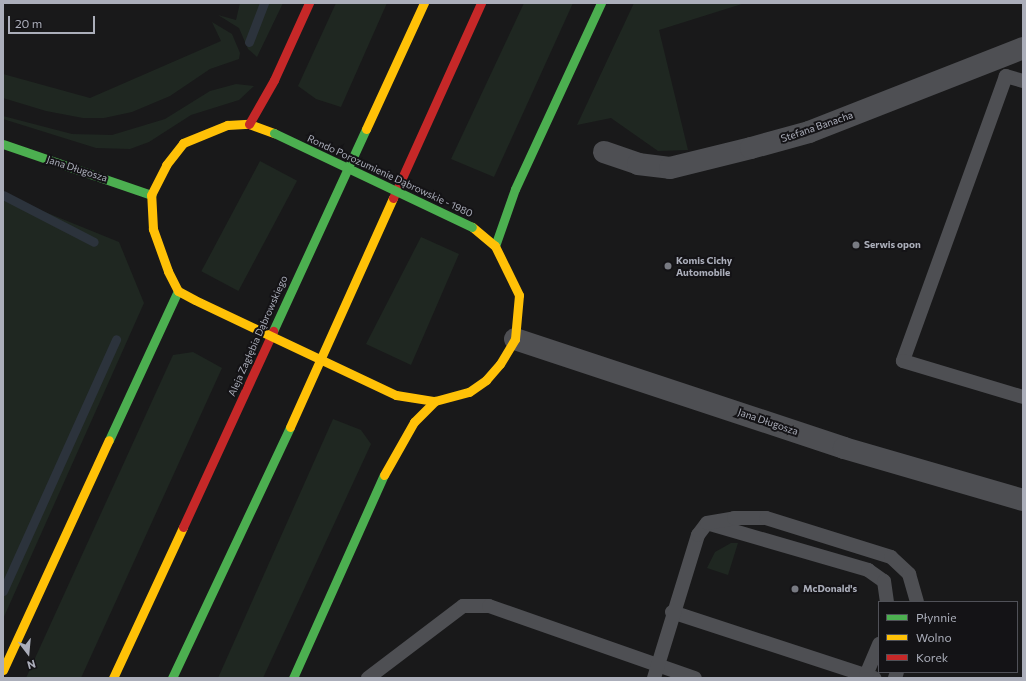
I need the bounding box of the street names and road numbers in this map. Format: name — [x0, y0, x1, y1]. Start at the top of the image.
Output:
street label: Stefana Banacha — [779, 109, 855, 145]
street label: Rondo Porozumienie Dąbrowskie - 1980 — [305, 132, 475, 220]
street label: Jana Długosza — [45, 154, 109, 184]
street label: Aleja Zagłębia Dąbrowskiego — [226, 274, 290, 398]
street label: Jana Długosza — [736, 406, 800, 438]

